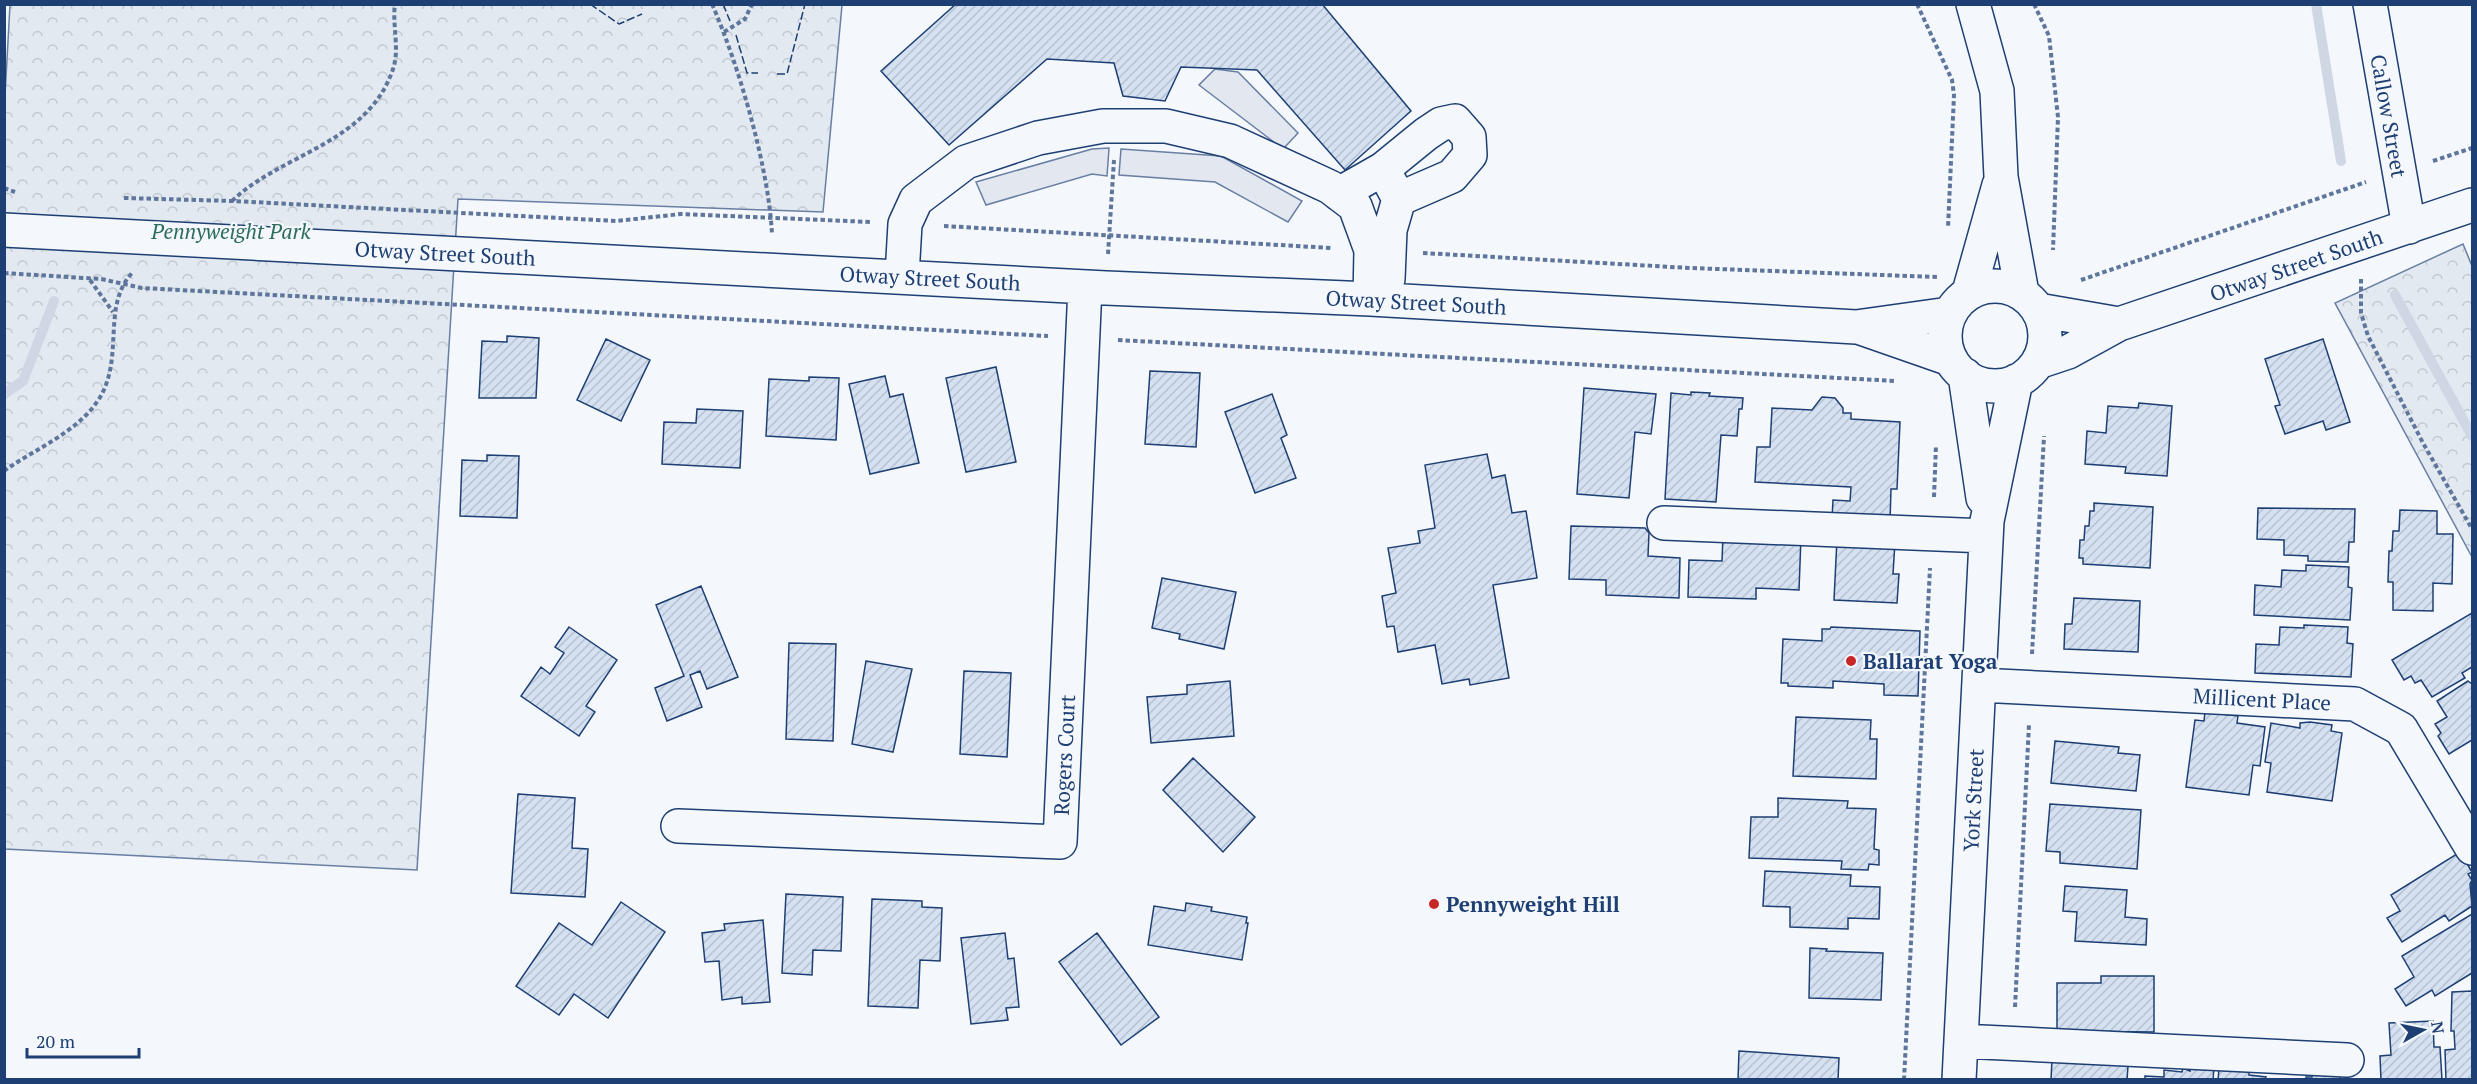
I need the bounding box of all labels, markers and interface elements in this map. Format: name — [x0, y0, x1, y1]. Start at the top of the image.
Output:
street label: Callow Street — [2364, 52, 2414, 180]
park label: Pennyweight Park — [150, 217, 312, 245]
street label: Otway Street South — [2206, 222, 2386, 308]
street label: Otway Street South — [354, 234, 536, 272]
street label: Otway Street South — [839, 259, 1021, 297]
street label: Otway Street South — [1325, 283, 1507, 321]
place label: Ballarat Yoga — [1863, 647, 1998, 675]
marker: Ballarat Yoga — [1844, 654, 1858, 668]
street label: Millicent Place — [2192, 681, 2332, 717]
street label: Rogers Court — [1047, 694, 1081, 816]
street label: York Street — [1956, 748, 1990, 852]
place label: Pennyweight Hill — [1446, 890, 1620, 918]
marker: Pennyweight Hill — [1427, 897, 1441, 911]
north arrow — [2393, 1000, 2453, 1060]
text: N — [2426, 1020, 2450, 1035]
scale bar — [27, 1021, 140, 1059]
text: 20 m — [36, 1029, 76, 1053]

